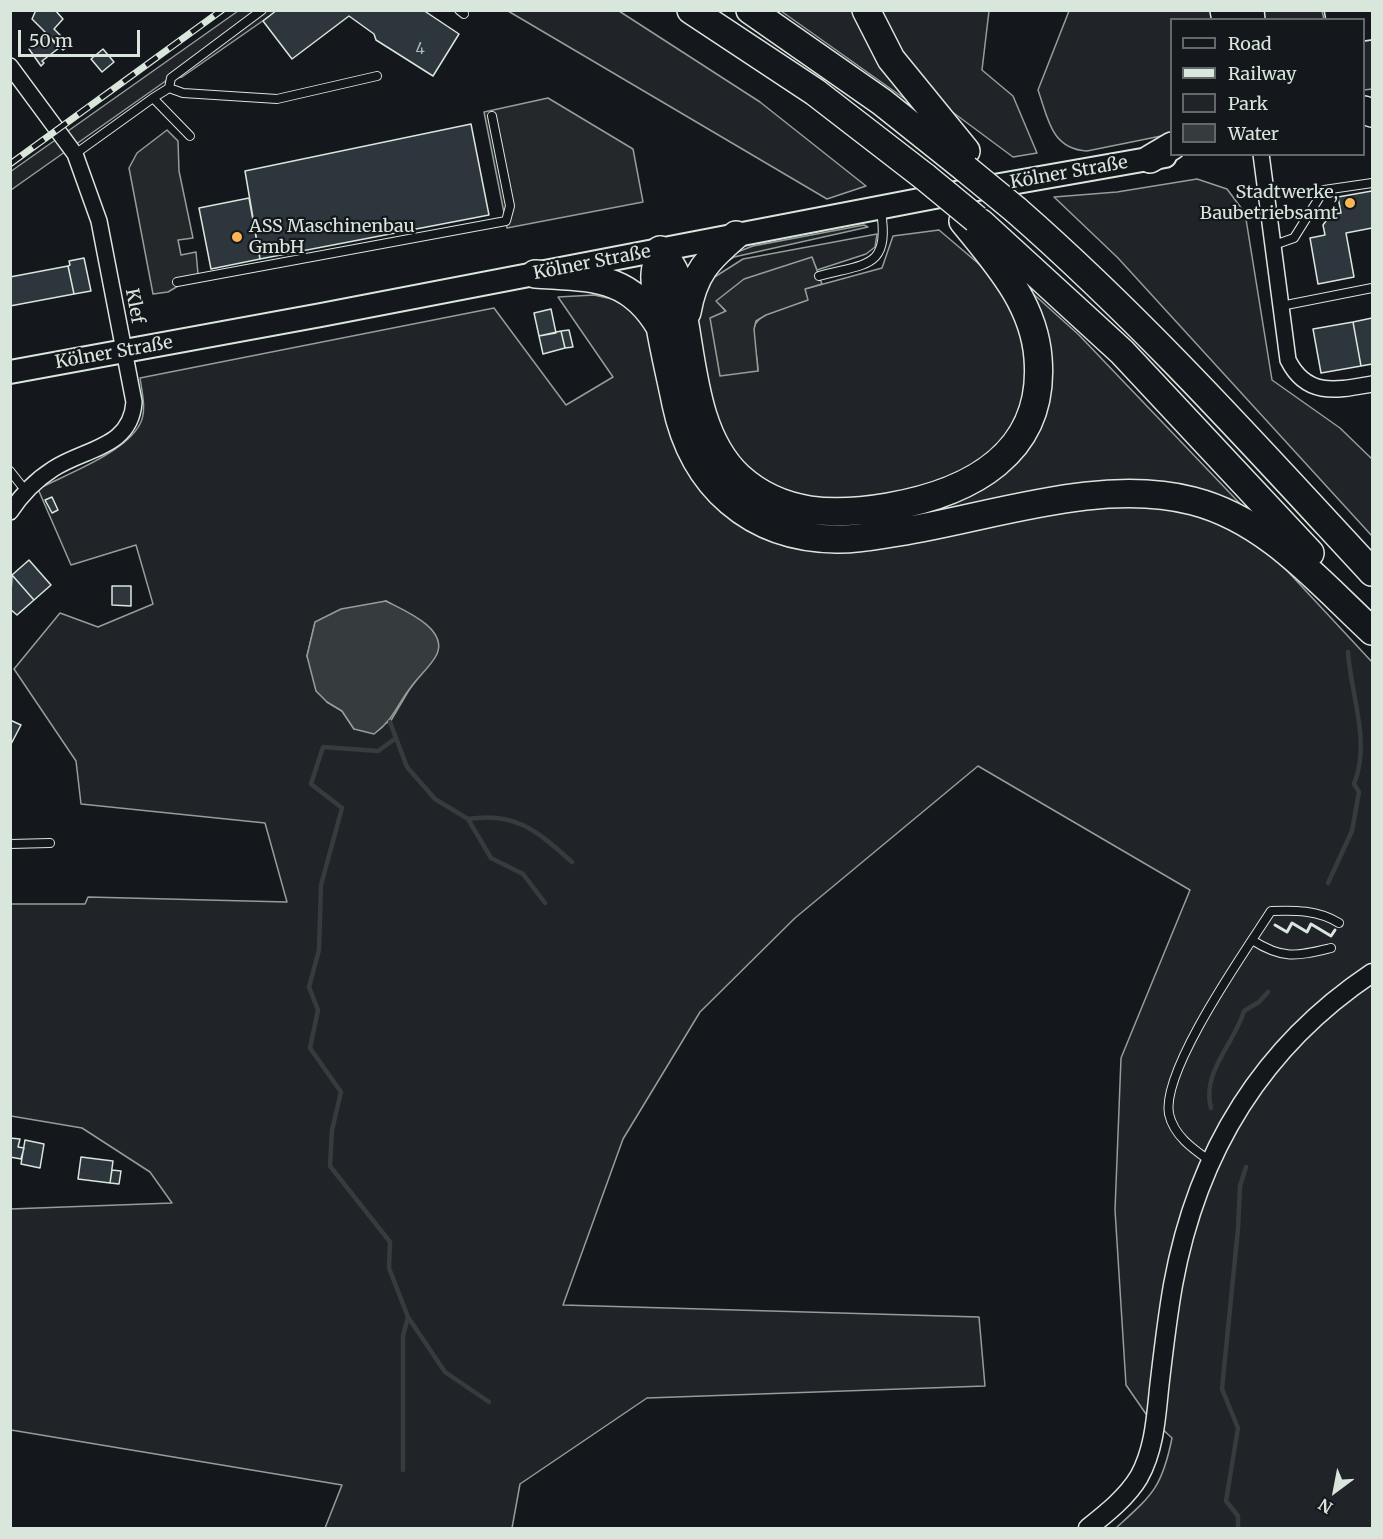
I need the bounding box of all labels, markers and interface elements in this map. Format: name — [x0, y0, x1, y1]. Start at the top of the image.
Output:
scale bar — [21, 18, 142, 56]
legend — [1170, 18, 1365, 156]
text: 50 m — [29, 29, 73, 52]
text: Road — [1228, 32, 1272, 55]
house number: 4 — [415, 41, 425, 59]
text: Railway — [1228, 62, 1296, 85]
text: Park — [1228, 92, 1268, 115]
text: Water — [1228, 122, 1279, 145]
street label: Kölner Straße — [1009, 152, 1129, 194]
place label: Stadtwerke, Baubetriebsamt — [1200, 182, 1338, 224]
marker: Stadtwerke, Baubetriebsamt — [1343, 196, 1357, 210]
place label: ASS Maschinenbau GmbH — [249, 216, 415, 258]
marker: ASS Maschinenbau GmbH — [230, 230, 244, 244]
street label: Kölner Straße — [532, 241, 652, 285]
street label: Klef — [120, 287, 148, 325]
street label: Kölner Straße — [54, 332, 174, 374]
north arrow — [1305, 1461, 1365, 1521]
text: N — [1315, 1494, 1336, 1518]

